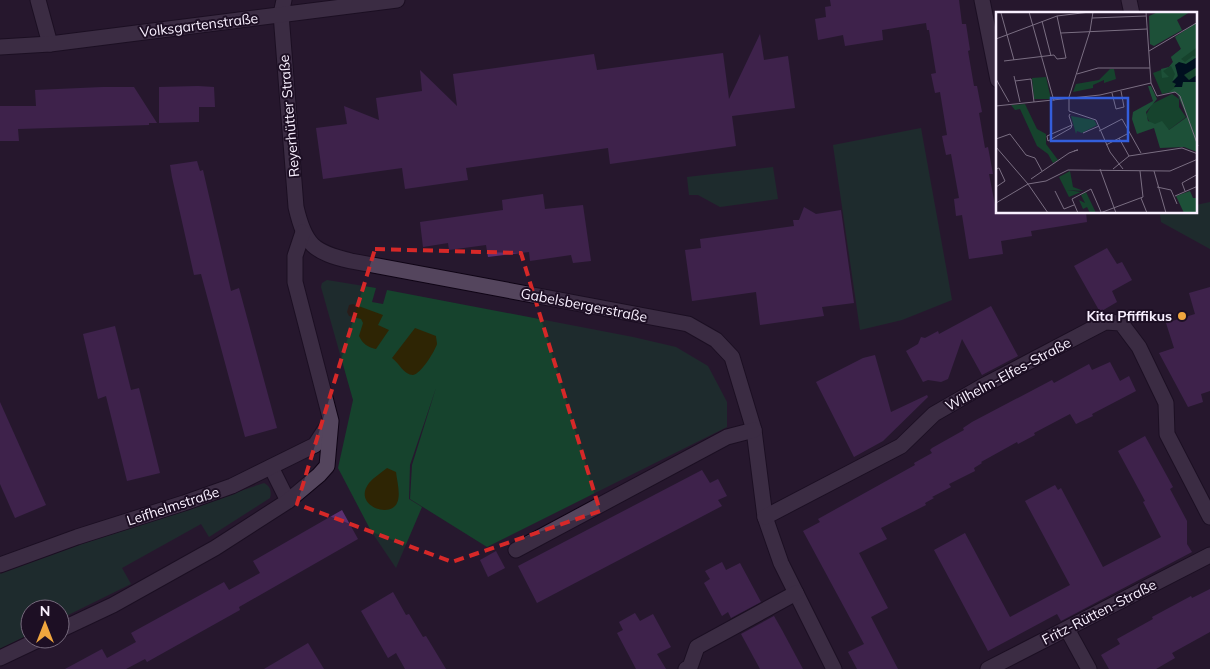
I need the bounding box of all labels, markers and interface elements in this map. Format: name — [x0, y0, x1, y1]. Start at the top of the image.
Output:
street label: Volksgartenstraße — [139, 9, 259, 41]
inset map — [996, 12, 1198, 214]
street label: Reyerhütter Straße — [275, 54, 303, 178]
street label: Gabelsbergerstraße — [519, 284, 649, 326]
place label: Kita Pfiffikus — [1086, 307, 1172, 325]
marker: Kita Pfiffikus — [1176, 310, 1188, 322]
street label: Wilhelm-Elfes-Straße — [942, 333, 1074, 415]
street label: Leifhelmstraße — [124, 483, 222, 529]
street label: Fritz-Rütten-Straße — [1039, 575, 1159, 649]
north arrow — [20, 599, 70, 649]
text: N — [40, 602, 50, 620]

